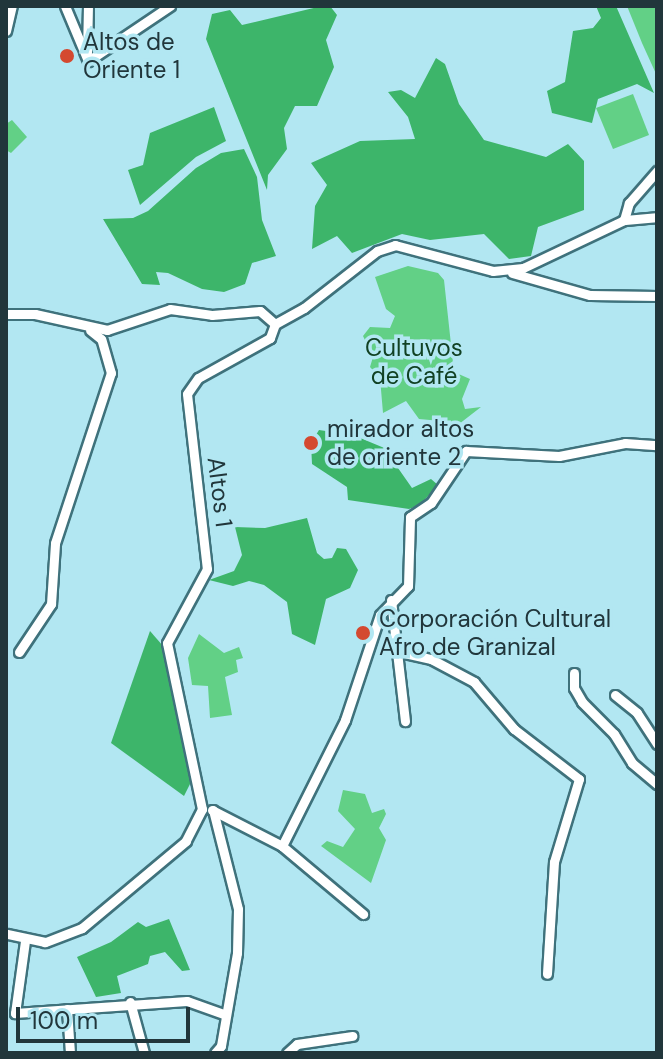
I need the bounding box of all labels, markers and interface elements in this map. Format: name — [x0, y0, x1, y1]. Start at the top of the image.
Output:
place label: Altos de Oriente 1 — [83, 28, 180, 84]
marker: Altos de Oriente 1 — [58, 47, 76, 65]
park label: Cultuvos de Café — [365, 334, 463, 390]
place label: mirador altos de oriente 2 — [327, 415, 474, 471]
marker: mirador altos de oriente 2 — [302, 434, 320, 452]
street label: Altos 1 — [201, 455, 239, 529]
place label: Corporación Cultural Afro de Granizal — [379, 605, 611, 661]
marker: Corporación Cultural Afro de Granizal — [354, 624, 372, 642]
scale bar — [20, 991, 194, 1041]
text: 100 m — [30, 1005, 98, 1036]

